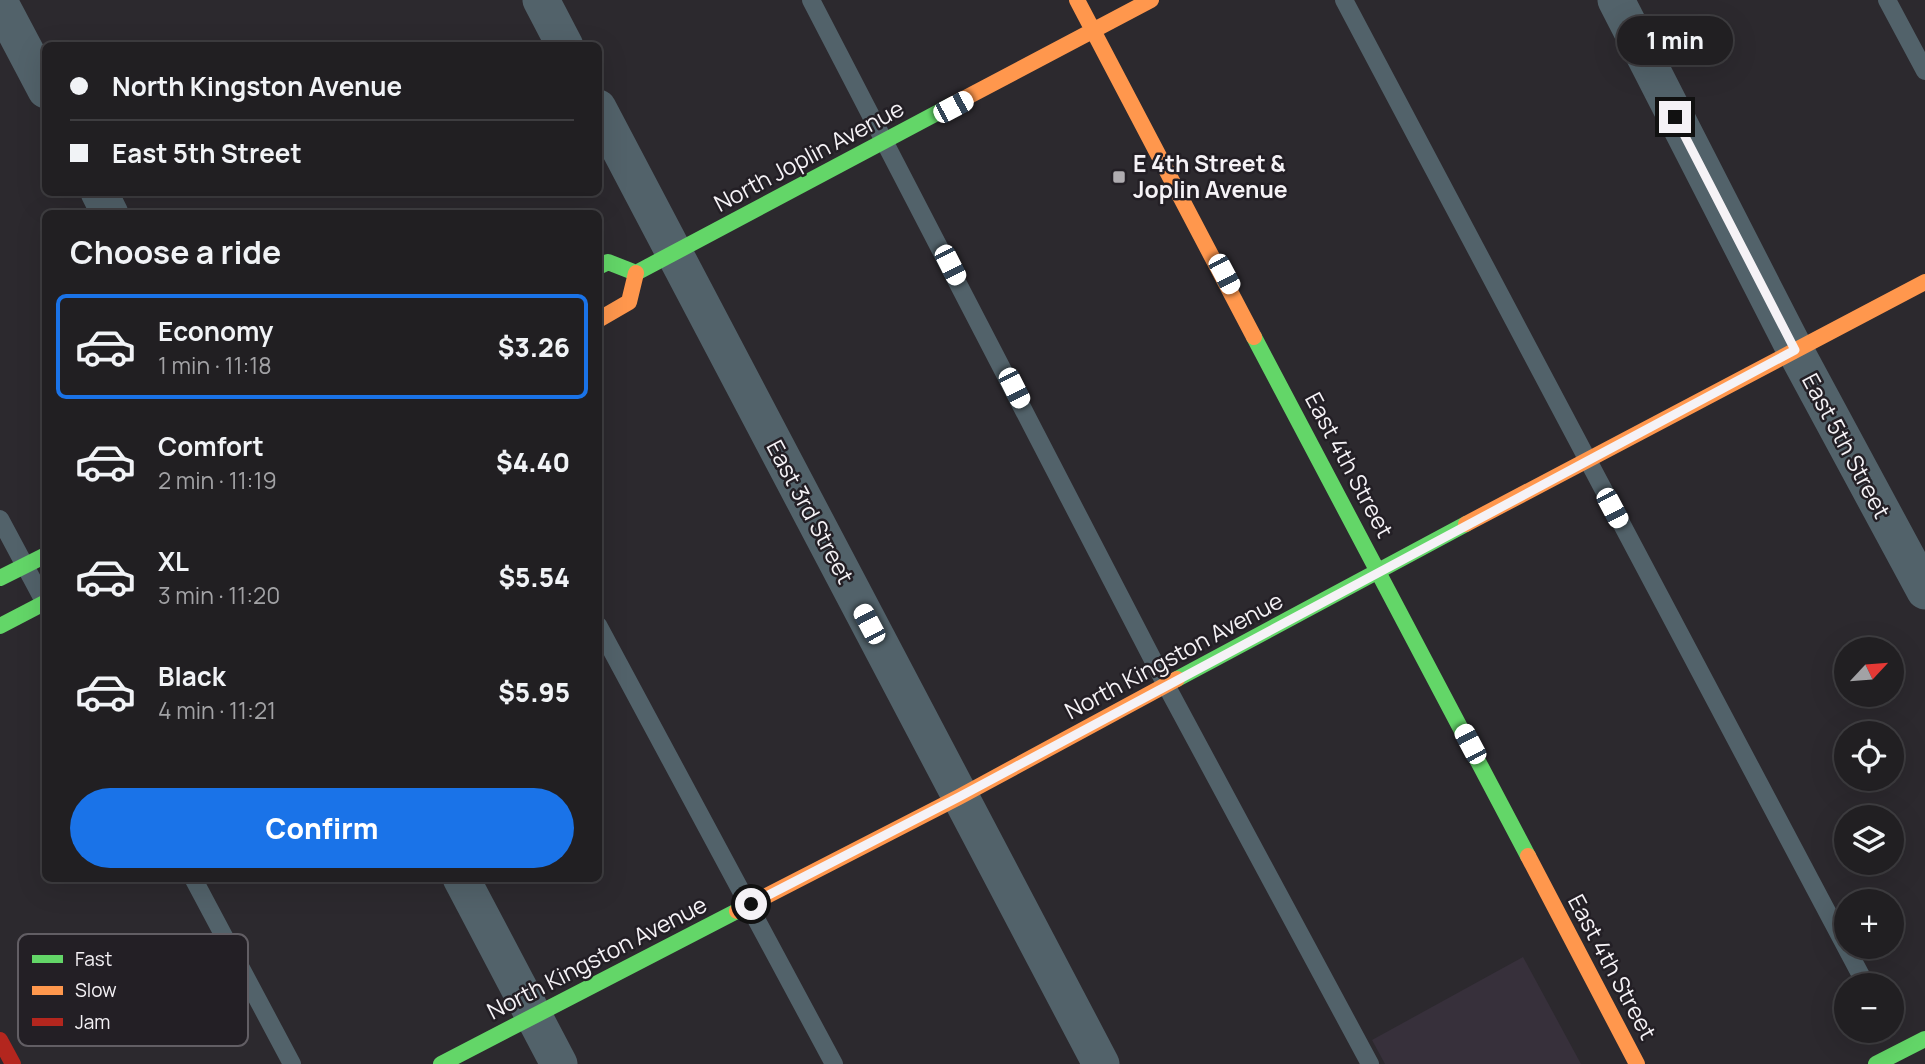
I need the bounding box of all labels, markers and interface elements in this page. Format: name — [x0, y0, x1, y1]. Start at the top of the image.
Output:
callout: 1 min — [1617, 16, 1733, 64]
text: 1 min — [1646, 24, 1704, 56]
text: North Kingston Avenue — [112, 68, 402, 104]
car — [930, 88, 977, 126]
street label: North Joplin Avenue — [708, 92, 909, 219]
route end — [1659, 101, 1691, 133]
text: East 5th Street — [112, 135, 302, 171]
place label: E 4th Street & Joplin Avenue — [1133, 147, 1288, 205]
marker: E 4th Street & Joplin Avenue — [1111, 169, 1127, 185]
text: Choose a ride — [70, 230, 281, 274]
car — [932, 242, 969, 288]
car — [1205, 251, 1244, 297]
text: Economy — [158, 313, 273, 349]
icon: car — [74, 315, 137, 378]
text: $3.26 — [498, 329, 570, 365]
text: 1 min · 11:18 — [158, 349, 272, 381]
car — [996, 365, 1033, 411]
street label: East 5th Street — [1795, 367, 1899, 524]
street label: East 4th Street — [1298, 386, 1402, 543]
text: Comfort — [158, 428, 264, 464]
icon: car — [74, 430, 137, 493]
street label: East 3rd Street — [760, 434, 862, 589]
text: $4.40 — [496, 444, 570, 480]
text: 2 min · 11:19 — [158, 464, 277, 496]
car — [1593, 485, 1632, 531]
text: XL — [158, 543, 189, 579]
icon: car — [74, 545, 137, 608]
text: $5.54 — [498, 559, 570, 595]
text: 3 min · 11:20 — [158, 579, 280, 611]
street label: North Kingston Avenue — [1059, 584, 1288, 726]
car — [850, 601, 889, 647]
north arrow — [1834, 637, 1904, 707]
map controls — [1834, 637, 1904, 1043]
text: Black — [158, 658, 226, 694]
icon: car — [74, 660, 137, 723]
text: $5.95 — [498, 674, 570, 710]
text: 4 min · 11:21 — [158, 694, 276, 726]
car — [1451, 721, 1490, 767]
button: locate — [1834, 721, 1904, 791]
button: Confirm — [70, 788, 574, 868]
button: layers — [1834, 805, 1904, 875]
street label: North Kingston Avenue — [481, 888, 712, 1026]
route start — [735, 888, 767, 920]
street label: East 4th Street — [1561, 888, 1665, 1045]
button: + — [1834, 889, 1904, 959]
legend — [18, 934, 248, 1046]
text: Fast — [75, 946, 112, 972]
button: − — [1834, 973, 1904, 1043]
text: Slow — [75, 977, 117, 1003]
text: Jam — [75, 1009, 110, 1035]

